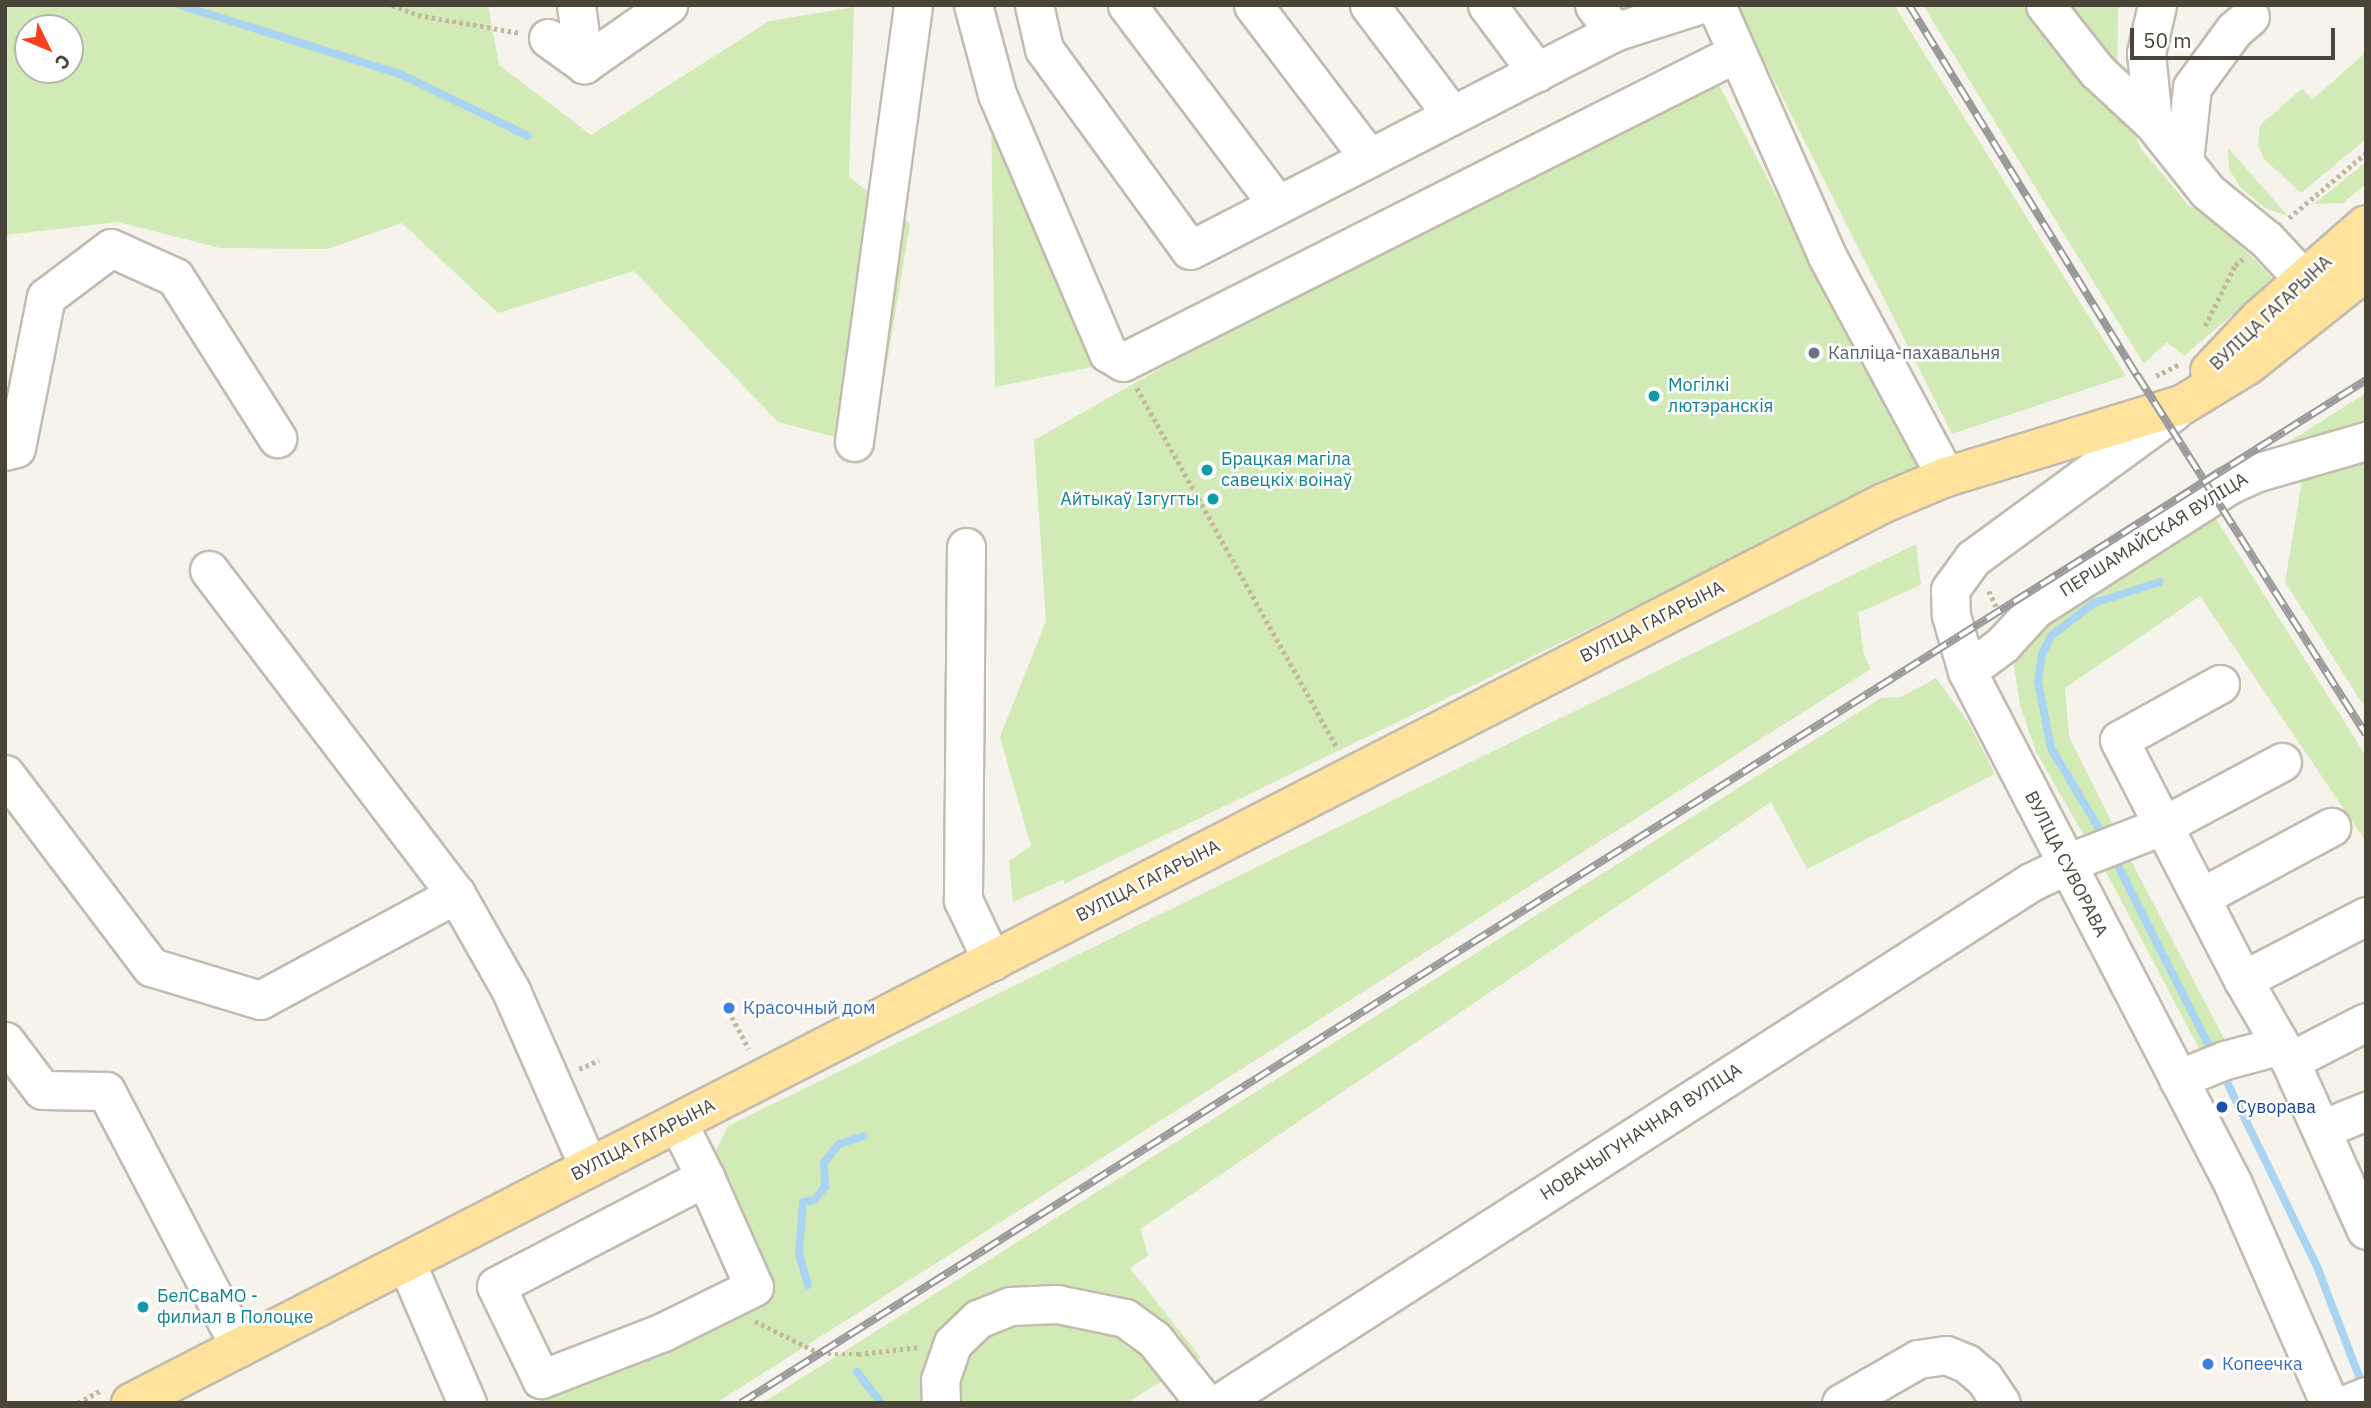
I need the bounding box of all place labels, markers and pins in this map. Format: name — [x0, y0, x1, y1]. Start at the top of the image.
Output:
place label: Капліца-пахавальня — [1828, 342, 2000, 364]
marker: Капліца-пахавальня — [1806, 345, 1822, 361]
place label: Могілкі лютэранскія — [1668, 375, 1773, 418]
marker: Могілкі лютэранскія — [1646, 388, 1662, 404]
place label: Брацкая магіла савецкіх воінаў — [1221, 449, 1352, 491]
marker: Брацкая магіла савецкіх воінаў — [1199, 462, 1215, 478]
place label: Айтыкаў Ізгугты — [1060, 488, 1199, 510]
marker: Айтыкаў Ізгугты — [1205, 491, 1221, 507]
place label: Красочный дом — [743, 997, 875, 1019]
marker: Красочный дом — [721, 1000, 737, 1016]
place label: Суворава — [2236, 1096, 2316, 1118]
marker: Суворава — [2214, 1099, 2230, 1115]
place label: БелСваМО - филиал в Полоцке — [157, 1286, 313, 1328]
marker: БелСваМО - филиал в Полоцке — [135, 1299, 151, 1315]
place label: Копеечка — [2222, 1353, 2303, 1375]
marker: Копеечка — [2200, 1356, 2216, 1372]

